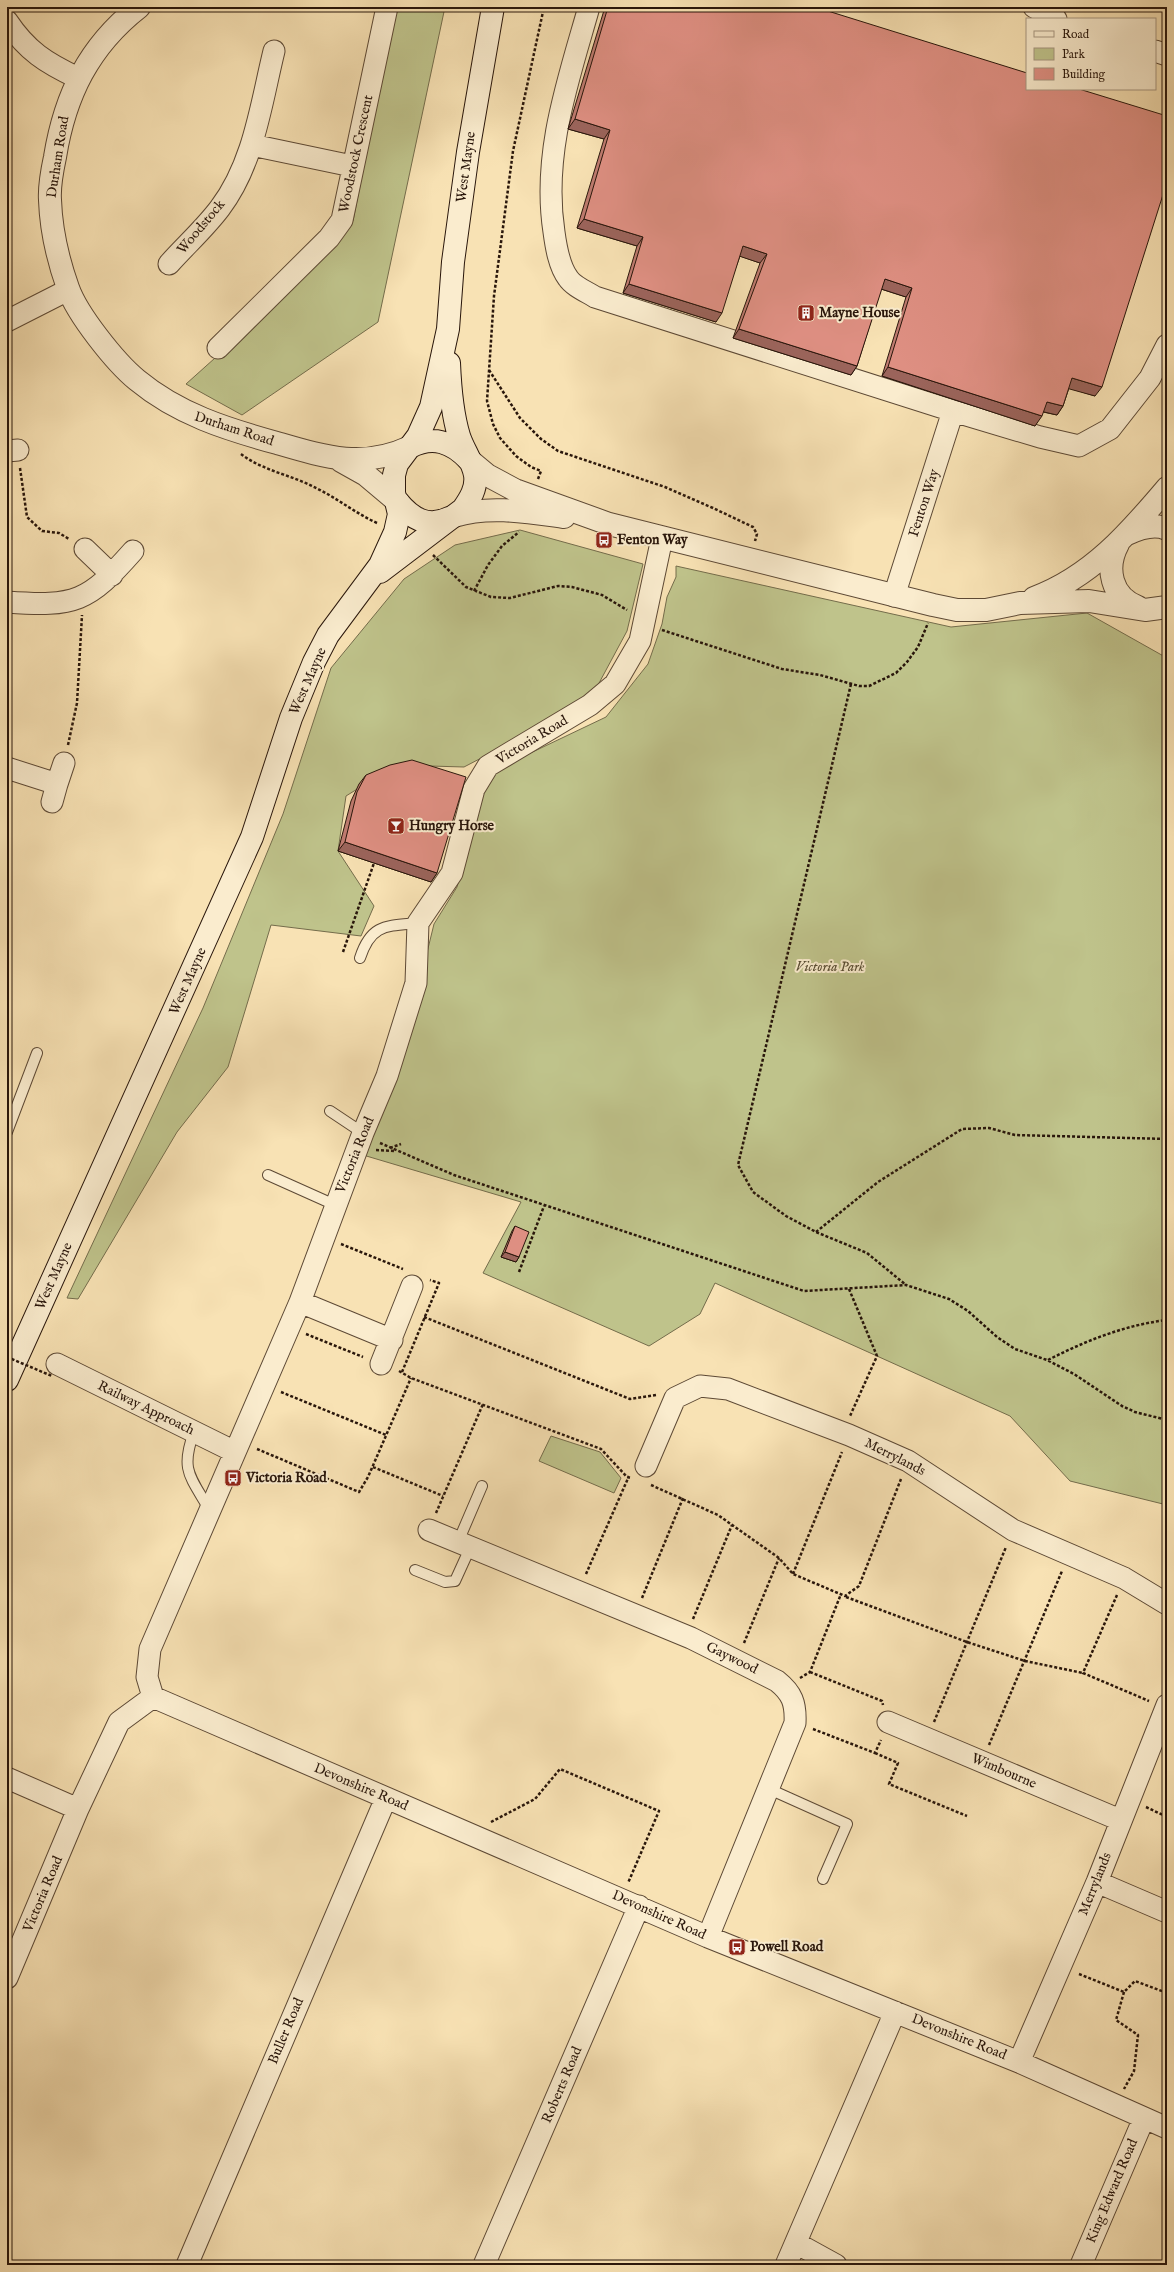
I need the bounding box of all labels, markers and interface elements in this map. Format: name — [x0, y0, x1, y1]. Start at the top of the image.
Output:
legend — [1026, 18, 1156, 90]
text: Road — [1062, 27, 1090, 42]
text: Park — [1062, 47, 1085, 62]
text: Building — [1062, 67, 1106, 82]
street label: Woodstock Crescent — [335, 93, 377, 215]
street label: Durham Road — [43, 114, 73, 199]
street label: West Mayne — [452, 130, 480, 204]
street label: Woodstock — [173, 196, 229, 258]
building icon: Mayne House — [796, 303, 816, 323]
place label: Mayne House — [819, 304, 900, 322]
street label: Durham Road — [192, 408, 277, 450]
street label: Fenton Way — [905, 467, 944, 539]
bus stop icon: Fenton Way — [594, 530, 614, 550]
place label: Fenton Way — [617, 531, 689, 549]
street label: West Mayne — [285, 644, 331, 717]
street label: Victoria Road — [492, 711, 572, 769]
bar icon: Hungry Horse — [386, 816, 406, 836]
place label: Hungry Horse — [409, 817, 495, 835]
street label: West Mayne — [165, 944, 211, 1017]
park label: Victoria Park — [796, 958, 865, 976]
street label: Victoria Road — [331, 1114, 379, 1197]
street label: West Mayne — [31, 1239, 77, 1312]
street label: Railway Approach — [95, 1377, 198, 1440]
street label: Merrylands — [861, 1434, 929, 1480]
bus stop icon: Victoria Road — [223, 1468, 243, 1488]
place label: Victoria Road — [245, 1469, 327, 1487]
street label: Gaywood — [703, 1638, 761, 1679]
street label: Wimbourne — [969, 1749, 1040, 1793]
street label: Devonshire Road — [311, 1759, 412, 1815]
street label: Merrylands — [1074, 1850, 1116, 1918]
street label: Victoria Road — [19, 1853, 67, 1936]
street label: Devonshire Road — [609, 1886, 709, 1944]
bus stop icon: Powell Road — [727, 1937, 747, 1957]
place label: Powell Road — [750, 1938, 824, 1956]
street label: Buller Road — [264, 1995, 308, 2067]
street label: Devonshire Road — [909, 2010, 1010, 2064]
street label: Roberts Road — [538, 2043, 586, 2126]
street label: King Edward Road — [1082, 2136, 1142, 2246]

